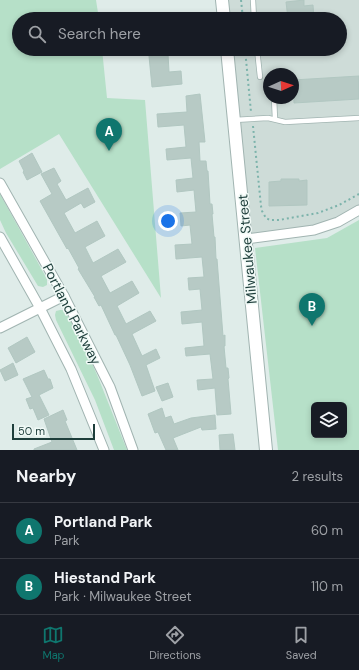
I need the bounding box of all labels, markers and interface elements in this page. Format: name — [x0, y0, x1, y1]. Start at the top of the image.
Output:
search box — [12, 12, 347, 56]
icon: search — [26, 23, 48, 45]
text: Search here — [58, 24, 141, 44]
north arrow — [263, 68, 299, 104]
pin: A — [96, 118, 122, 151]
street label: Milwaukee Street — [233, 193, 261, 305]
your location — [158, 211, 178, 231]
street label: Portland Parkway — [39, 260, 105, 368]
pin: B — [299, 293, 325, 326]
map controls — [311, 402, 347, 438]
button: layers — [311, 402, 347, 438]
scale bar — [12, 422, 95, 441]
text: 50 m — [18, 424, 45, 438]
text: Nearby — [16, 465, 76, 487]
text: 2 results — [292, 468, 343, 485]
text: Portland Park — [54, 512, 152, 532]
text: A — [24, 522, 34, 539]
text: 60 m — [311, 522, 343, 539]
text: Park — [54, 532, 80, 549]
text: Hiestand Park — [54, 568, 156, 588]
text: B — [25, 578, 33, 595]
text: 110 m — [311, 578, 343, 595]
text: Park · Milwaukee Street — [54, 588, 191, 605]
tab: Map — [42, 624, 65, 662]
tab: Directions — [149, 624, 201, 662]
tab: Saved — [286, 624, 317, 662]

